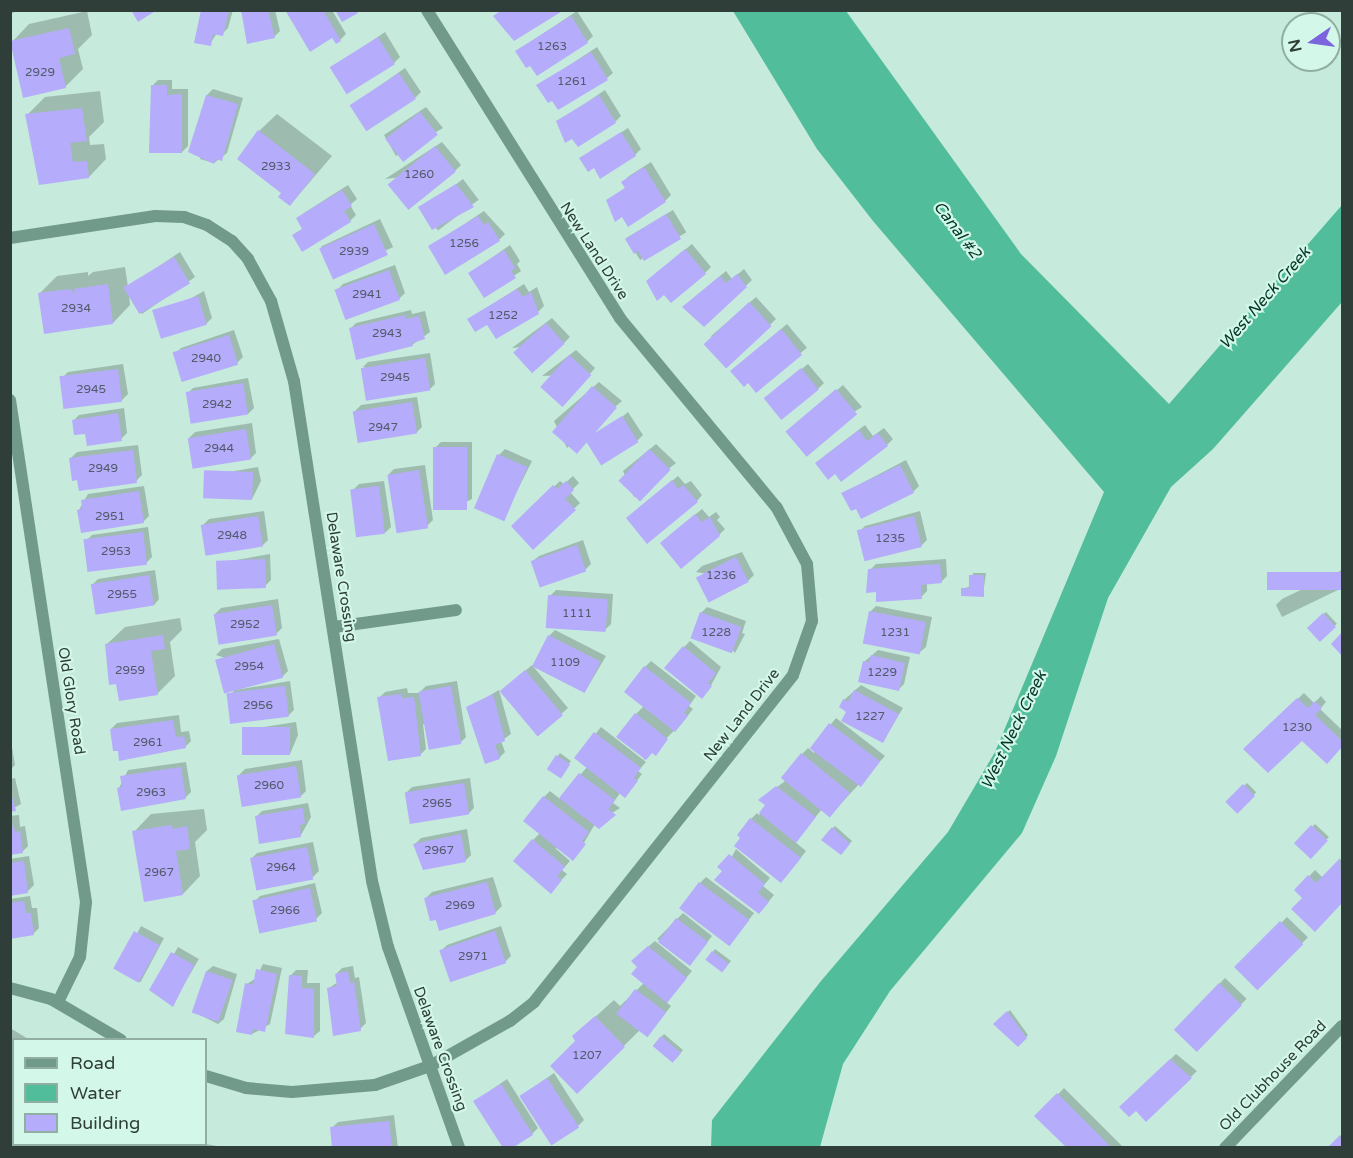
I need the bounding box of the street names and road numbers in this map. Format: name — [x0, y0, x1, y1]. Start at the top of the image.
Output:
street label: New Land Drive — [556, 199, 632, 303]
street label: Delaware Crossing — [322, 511, 360, 643]
street label: Old Glory Road — [54, 646, 88, 756]
street label: New Land Drive — [700, 665, 784, 765]
street label: Delaware Crossing — [409, 984, 471, 1114]
street label: Old Clubhouse Road — [1216, 1017, 1330, 1135]

